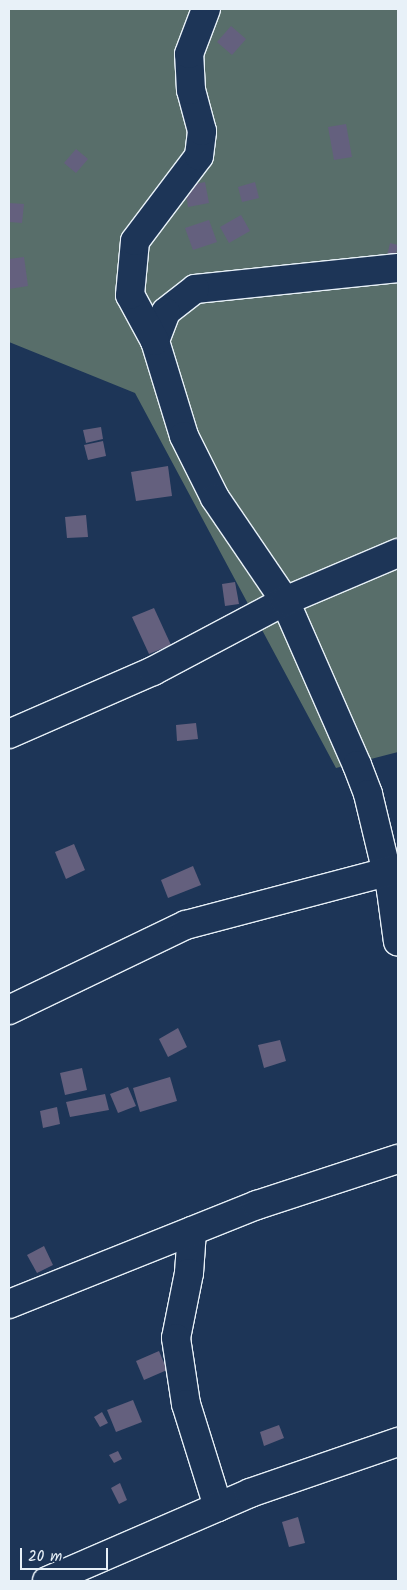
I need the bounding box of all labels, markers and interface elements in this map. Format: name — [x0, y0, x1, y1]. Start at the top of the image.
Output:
scale bar — [22, 1538, 110, 1570]
text: 20 m — [28, 1545, 62, 1569]

